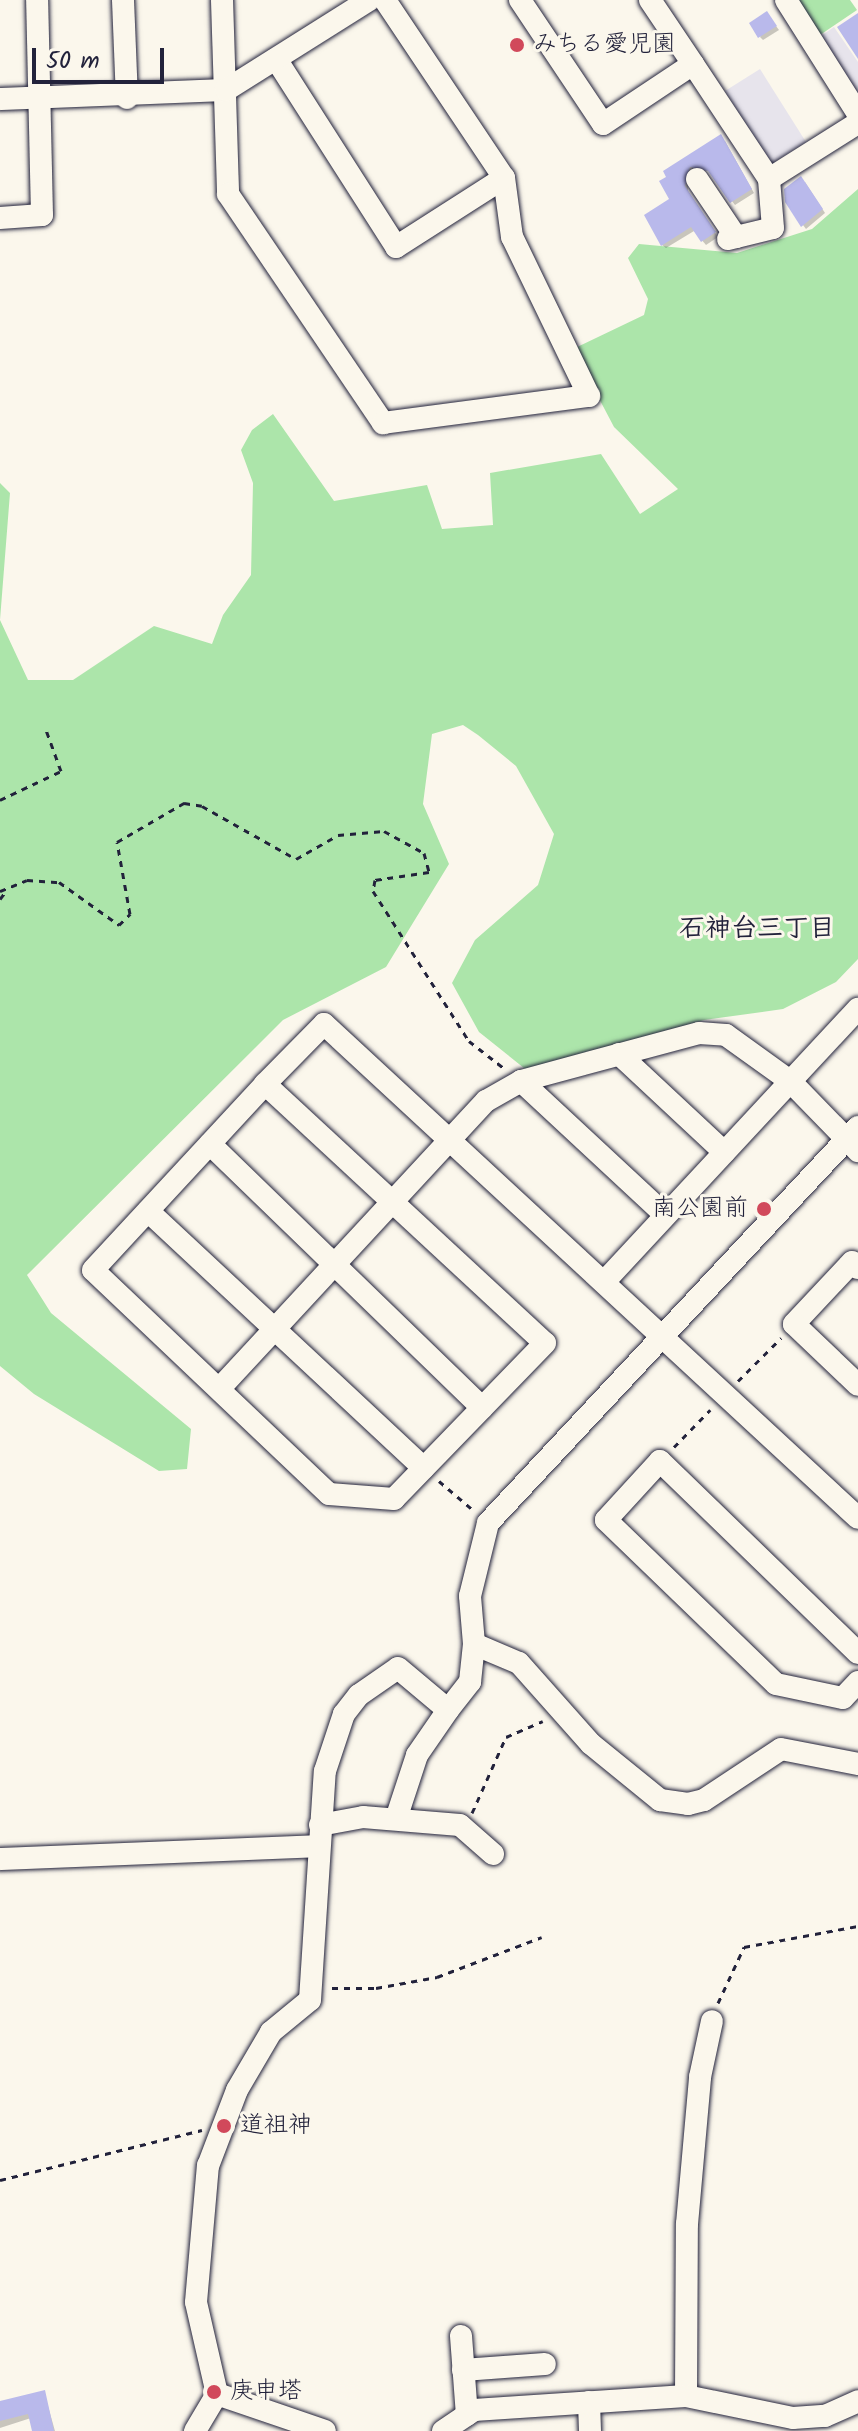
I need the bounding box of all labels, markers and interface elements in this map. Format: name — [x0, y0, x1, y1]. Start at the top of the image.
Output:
place label: みちる愛児園 — [533, 31, 677, 59]
scale bar — [36, 32, 168, 82]
marker: みちる愛児園 — [508, 36, 526, 54]
text: 50 m — [46, 42, 100, 81]
district label: 石神台三丁目 — [679, 914, 835, 946]
place label: 南公園前 — [652, 1195, 748, 1223]
marker: 南公園前 — [755, 1200, 773, 1218]
place label: 道祖神 — [240, 2112, 312, 2140]
marker: 道祖神 — [215, 2117, 233, 2135]
place label: 庚申塔 — [230, 2378, 302, 2406]
marker: 庚申塔 — [205, 2383, 223, 2401]

